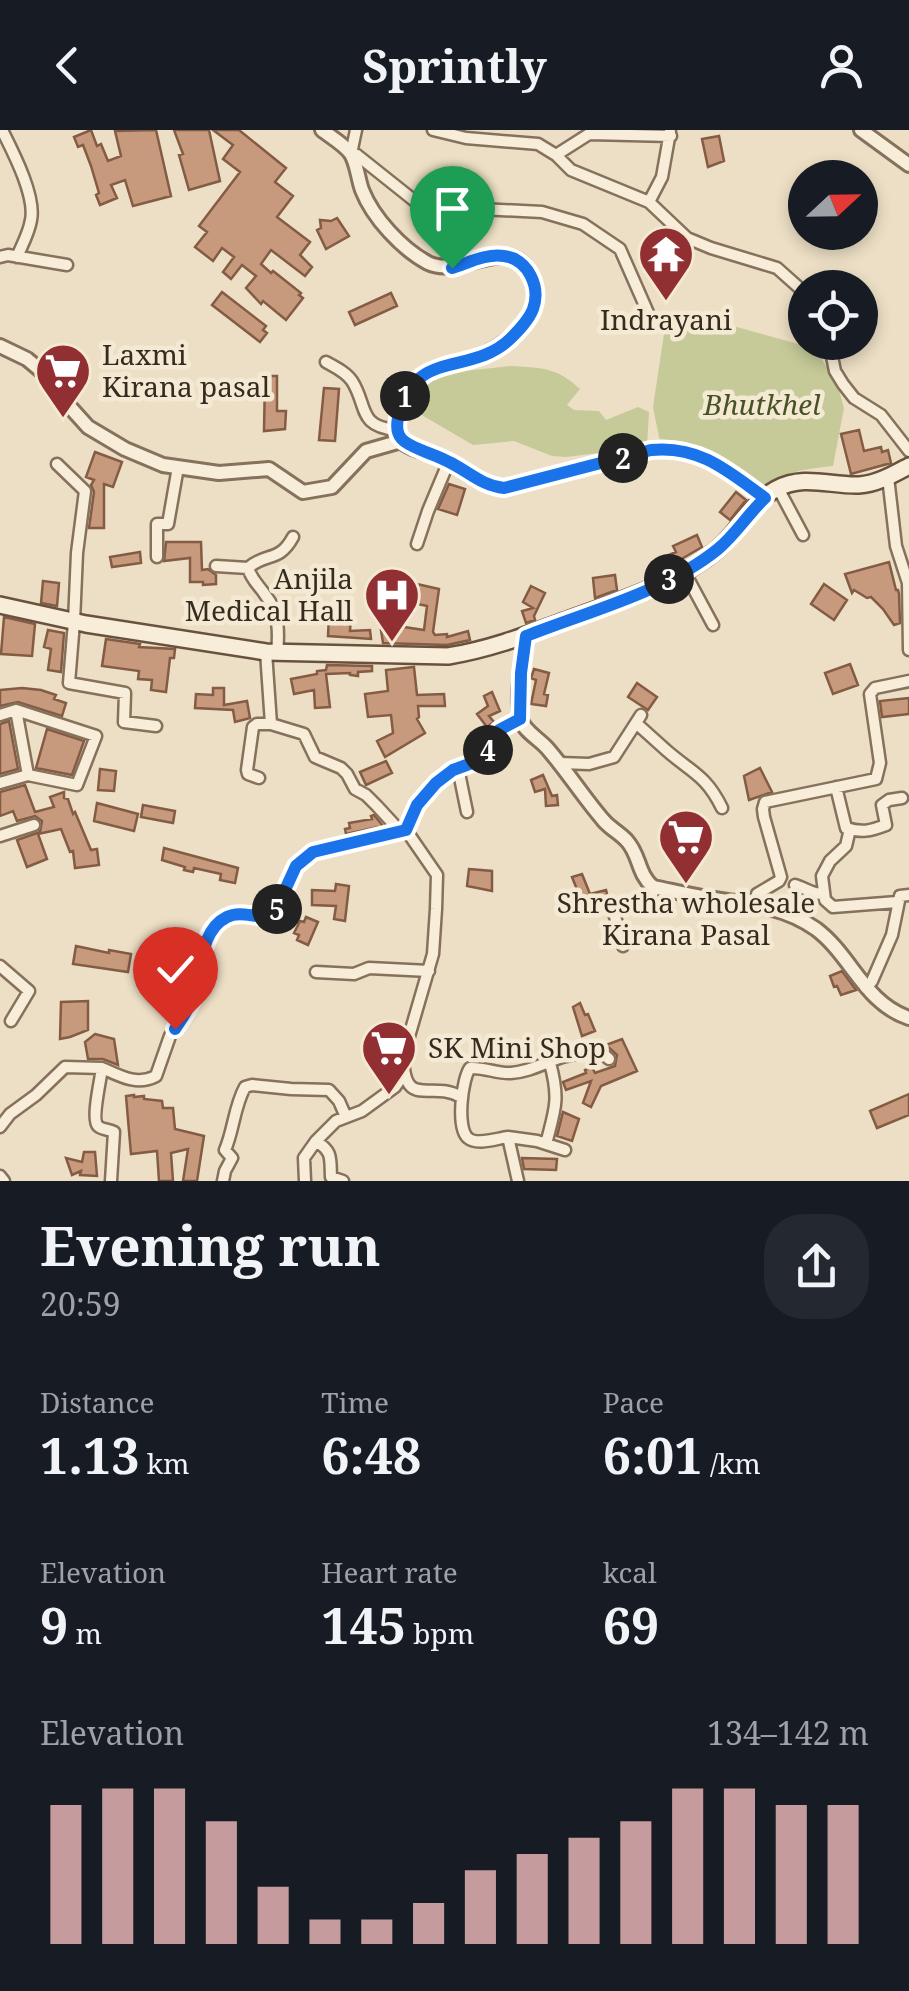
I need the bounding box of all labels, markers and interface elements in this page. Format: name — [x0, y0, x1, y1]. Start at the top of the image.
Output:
text: Sprintly — [362, 35, 547, 96]
icon: back — [40, 38, 95, 93]
icon: person — [814, 38, 869, 93]
north arrow — [788, 160, 878, 250]
map controls — [788, 160, 878, 360]
pin — [410, 166, 495, 269]
icon: arrive — [425, 181, 480, 236]
temple icon: Indrayani — [636, 224, 696, 303]
button: locate — [788, 270, 878, 360]
place label: Indrayani — [600, 300, 732, 338]
place label: Laxmi Kirana pasal — [102, 335, 270, 405]
supermarket icon: Laxmi Kirana pasal — [33, 341, 93, 420]
pin: 1 — [380, 371, 430, 421]
text: 1 — [397, 377, 413, 415]
park label: Bhutkhel — [702, 385, 821, 423]
pin: 2 — [598, 433, 648, 483]
text: 2 — [615, 439, 631, 477]
pin: 3 — [644, 554, 694, 604]
place label: Anjila Medical Hall — [185, 559, 353, 629]
text: 3 — [661, 560, 677, 598]
hospital icon: Anjila Medical Hall — [362, 565, 422, 644]
pin: 4 — [463, 725, 513, 775]
text: 4 — [480, 731, 496, 769]
supermarket icon: Shrestha wholesale Kirana Pasal — [656, 807, 716, 886]
place label: Shrestha wholesale Kirana Pasal — [557, 883, 815, 953]
pin: 5 — [252, 884, 302, 934]
text: 5 — [269, 890, 285, 928]
pin — [133, 927, 218, 1030]
icon: check — [148, 942, 203, 997]
supermarket icon: SK Mini Shop — [359, 1018, 419, 1097]
place label: SK Mini Shop — [428, 1028, 606, 1066]
text: Evening run — [40, 1207, 381, 1282]
button: share — [764, 1214, 869, 1319]
text: 20:59 — [40, 1282, 121, 1325]
text: Distance — [40, 1383, 154, 1421]
text: Time — [321, 1383, 389, 1421]
text: Pace — [603, 1383, 664, 1421]
text: 1.13 — [40, 1421, 139, 1489]
text: 6:48 — [321, 1421, 421, 1489]
text: 6:01 — [603, 1421, 703, 1489]
text: km — [139, 1444, 190, 1482]
text: /km — [703, 1444, 761, 1482]
text: Elevation — [40, 1553, 166, 1591]
text: Heart rate — [321, 1553, 458, 1591]
text: kcal — [603, 1553, 657, 1591]
text: 9 — [40, 1591, 68, 1659]
text: 145 — [321, 1591, 406, 1659]
text: 69 — [603, 1591, 659, 1659]
text: m — [68, 1614, 102, 1652]
text: bpm — [406, 1614, 474, 1652]
text: Elevation — [40, 1711, 184, 1754]
text: 134–142 m — [707, 1711, 869, 1754]

